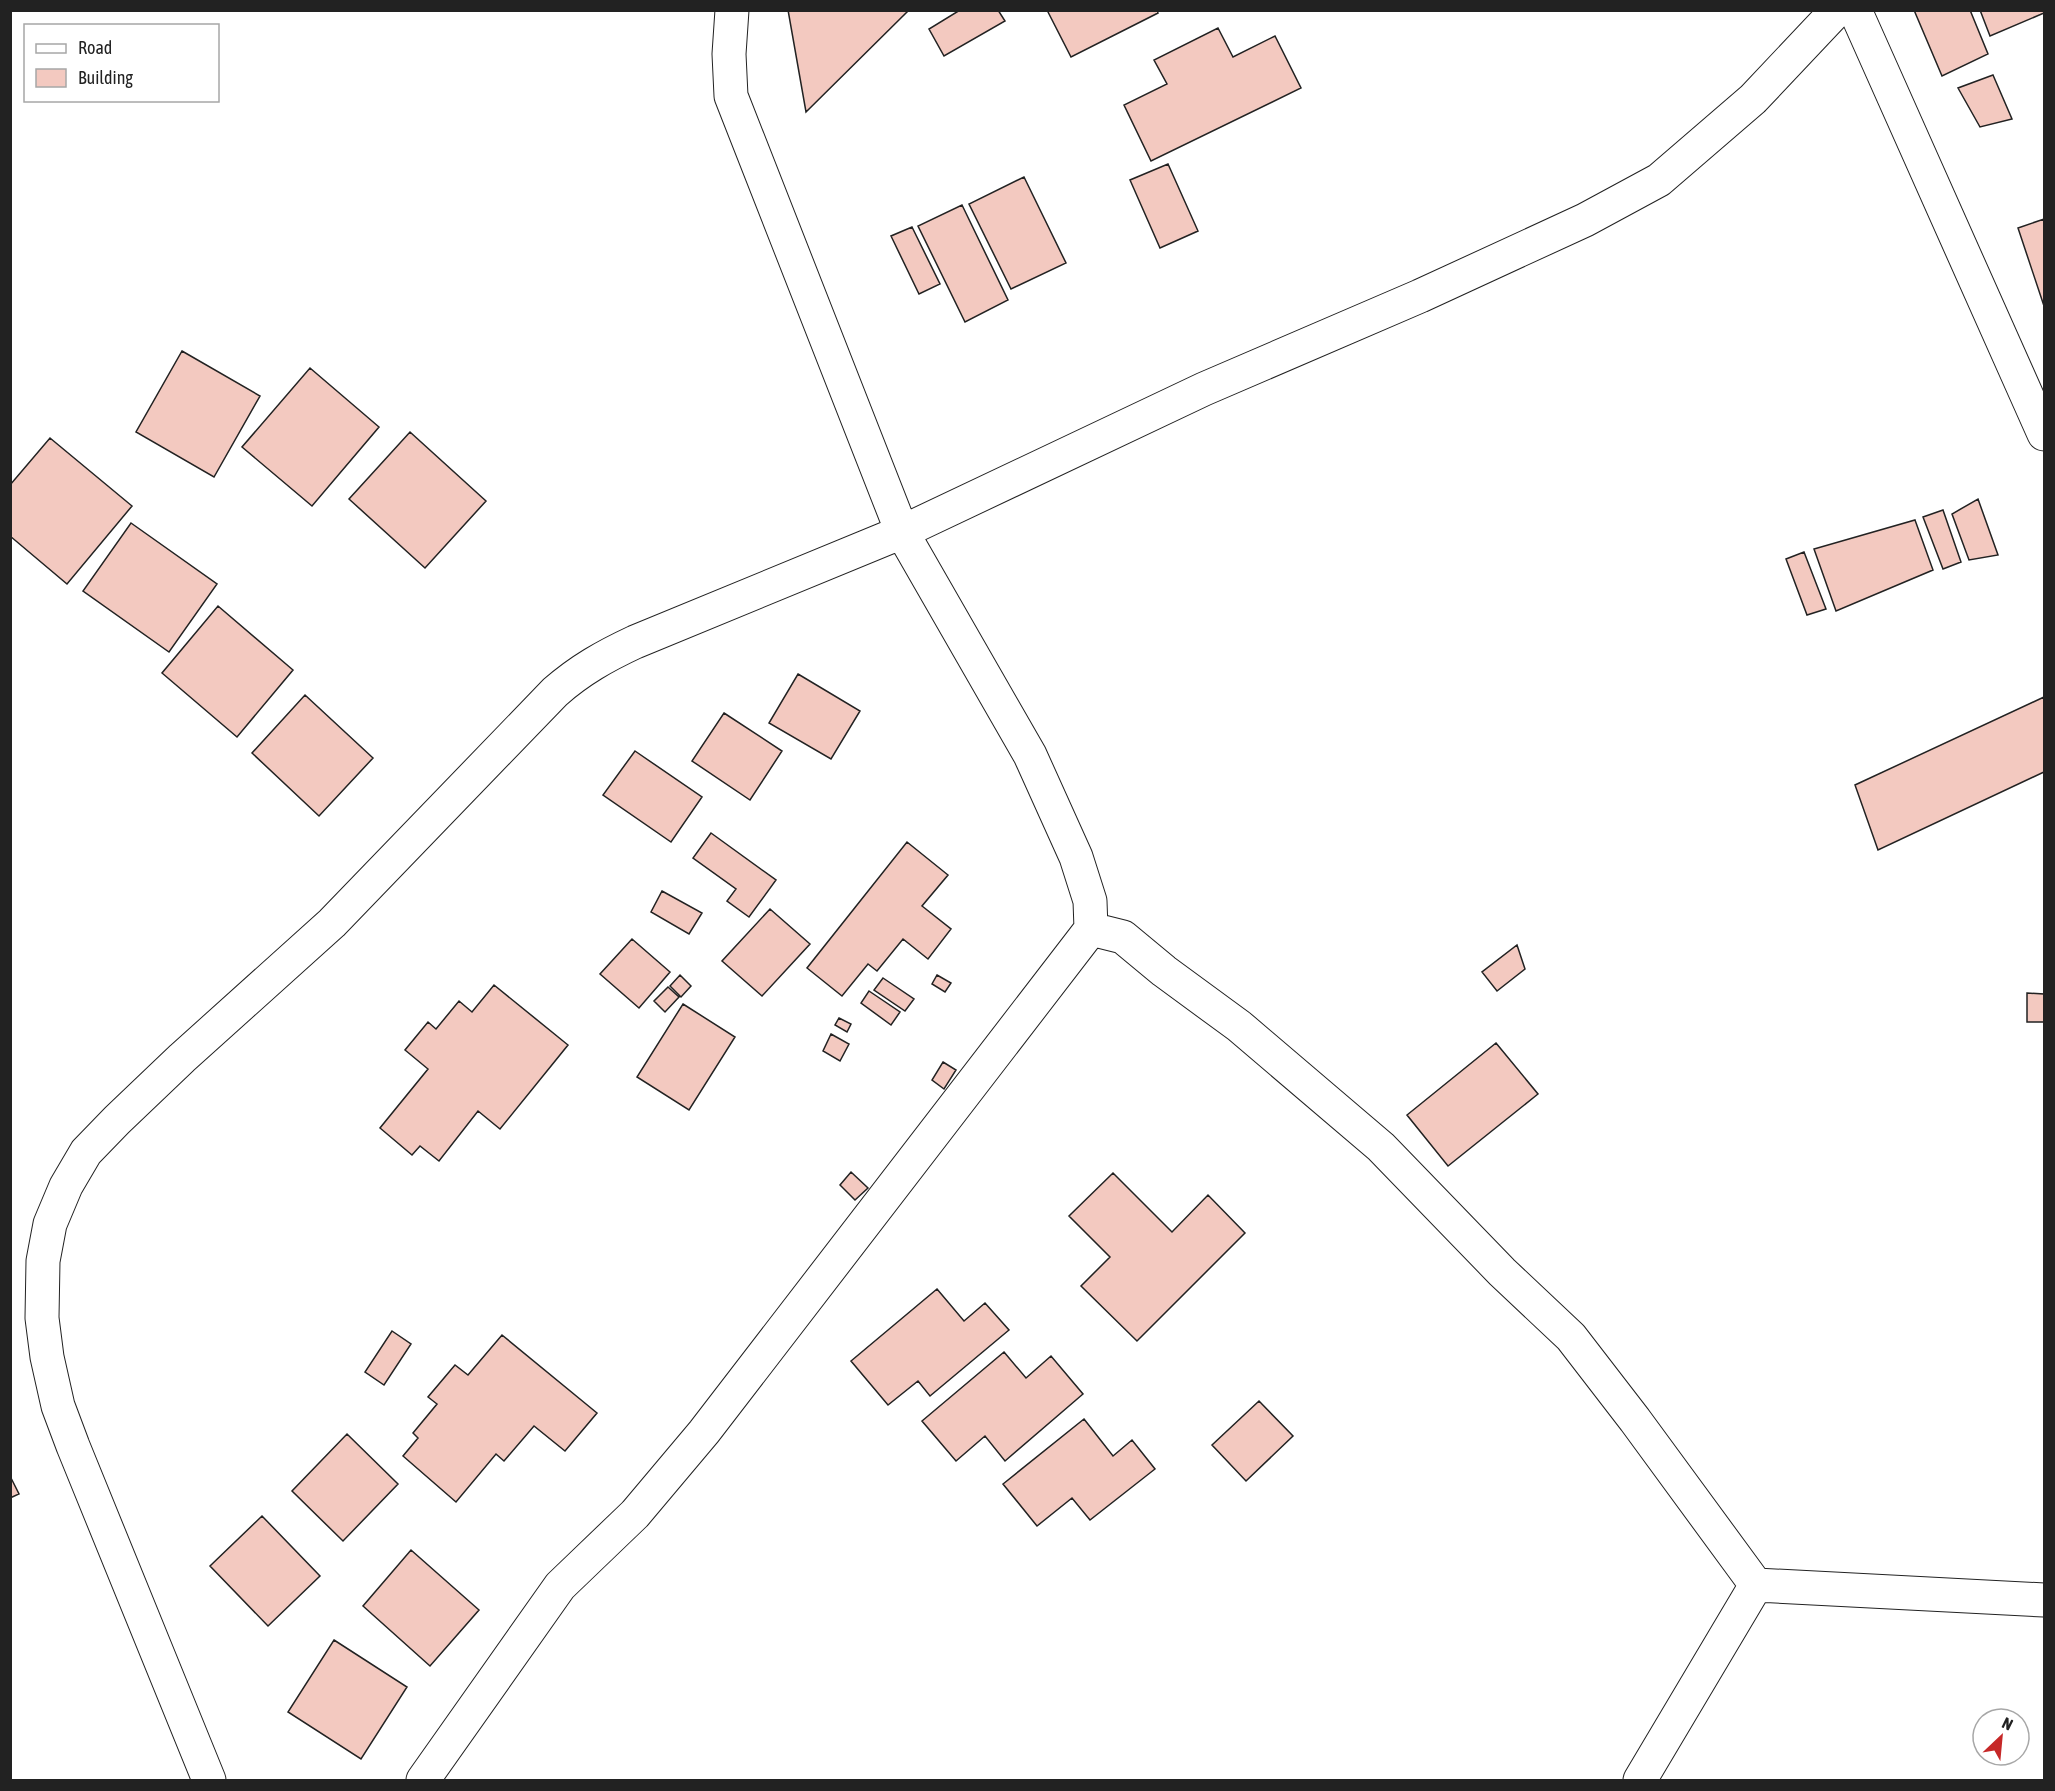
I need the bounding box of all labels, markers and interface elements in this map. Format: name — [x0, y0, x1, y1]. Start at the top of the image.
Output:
legend — [24, 24, 219, 102]
text: Road — [78, 37, 112, 58]
text: Building — [78, 67, 133, 88]
north arrow — [1971, 1707, 2031, 1767]
text: N — [1999, 1713, 2016, 1734]

